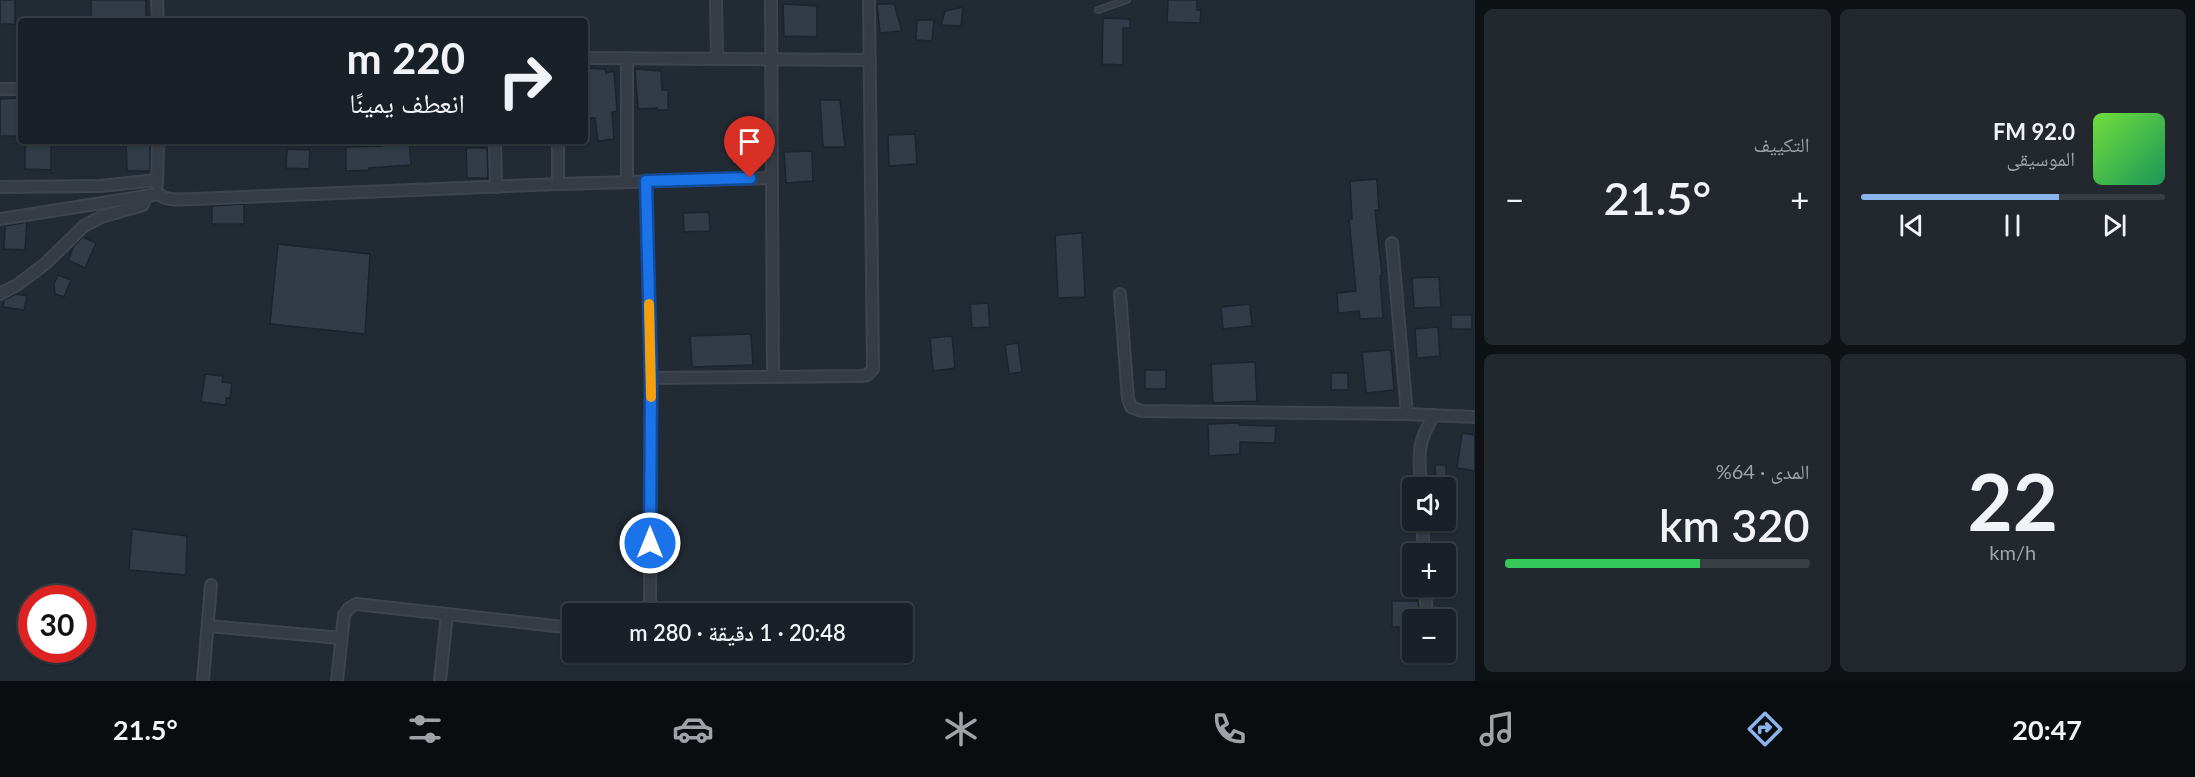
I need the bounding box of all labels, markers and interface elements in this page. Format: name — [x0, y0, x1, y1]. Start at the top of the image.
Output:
text: 220 m — [347, 33, 465, 83]
icon: right — [486, 42, 564, 120]
text: انعطف يمينًا — [349, 86, 465, 119]
pin — [724, 116, 775, 178]
text: 92.0 FM — [1993, 118, 2075, 145]
icon: arrive — [733, 125, 766, 158]
text: التكييف — [1753, 132, 1810, 156]
text: الموسيقى — [2007, 146, 2075, 170]
text: 21.5° — [1603, 171, 1711, 225]
text: − — [1505, 179, 1524, 219]
text: + — [1790, 179, 1810, 219]
icon: previous — [1895, 209, 1928, 242]
icon: pause — [1996, 209, 2029, 242]
icon: next — [2098, 209, 2131, 242]
text: 22 — [1968, 454, 2058, 548]
text: المدى · 64% — [1716, 459, 1810, 483]
map controls — [1402, 477, 1456, 663]
button: sound — [1402, 477, 1456, 531]
text: 320 km — [1659, 498, 1810, 552]
position arrow — [618, 511, 682, 575]
text: km/h — [1989, 540, 2036, 564]
button: + — [1402, 543, 1456, 597]
speed limit sign: 30 — [18, 585, 96, 663]
button: − — [1402, 609, 1456, 663]
text: 20:48 · 1 دقيقة · 280 m — [629, 619, 846, 646]
icon: filters — [404, 708, 446, 750]
icon: car — [672, 708, 714, 750]
icon: climate — [940, 708, 982, 750]
icon: phone — [1208, 708, 1250, 750]
icon: music — [1476, 708, 1518, 750]
icon: directions — [1744, 708, 1786, 750]
text: 21.5° — [113, 713, 178, 746]
text: 20:47 — [2012, 713, 2082, 746]

